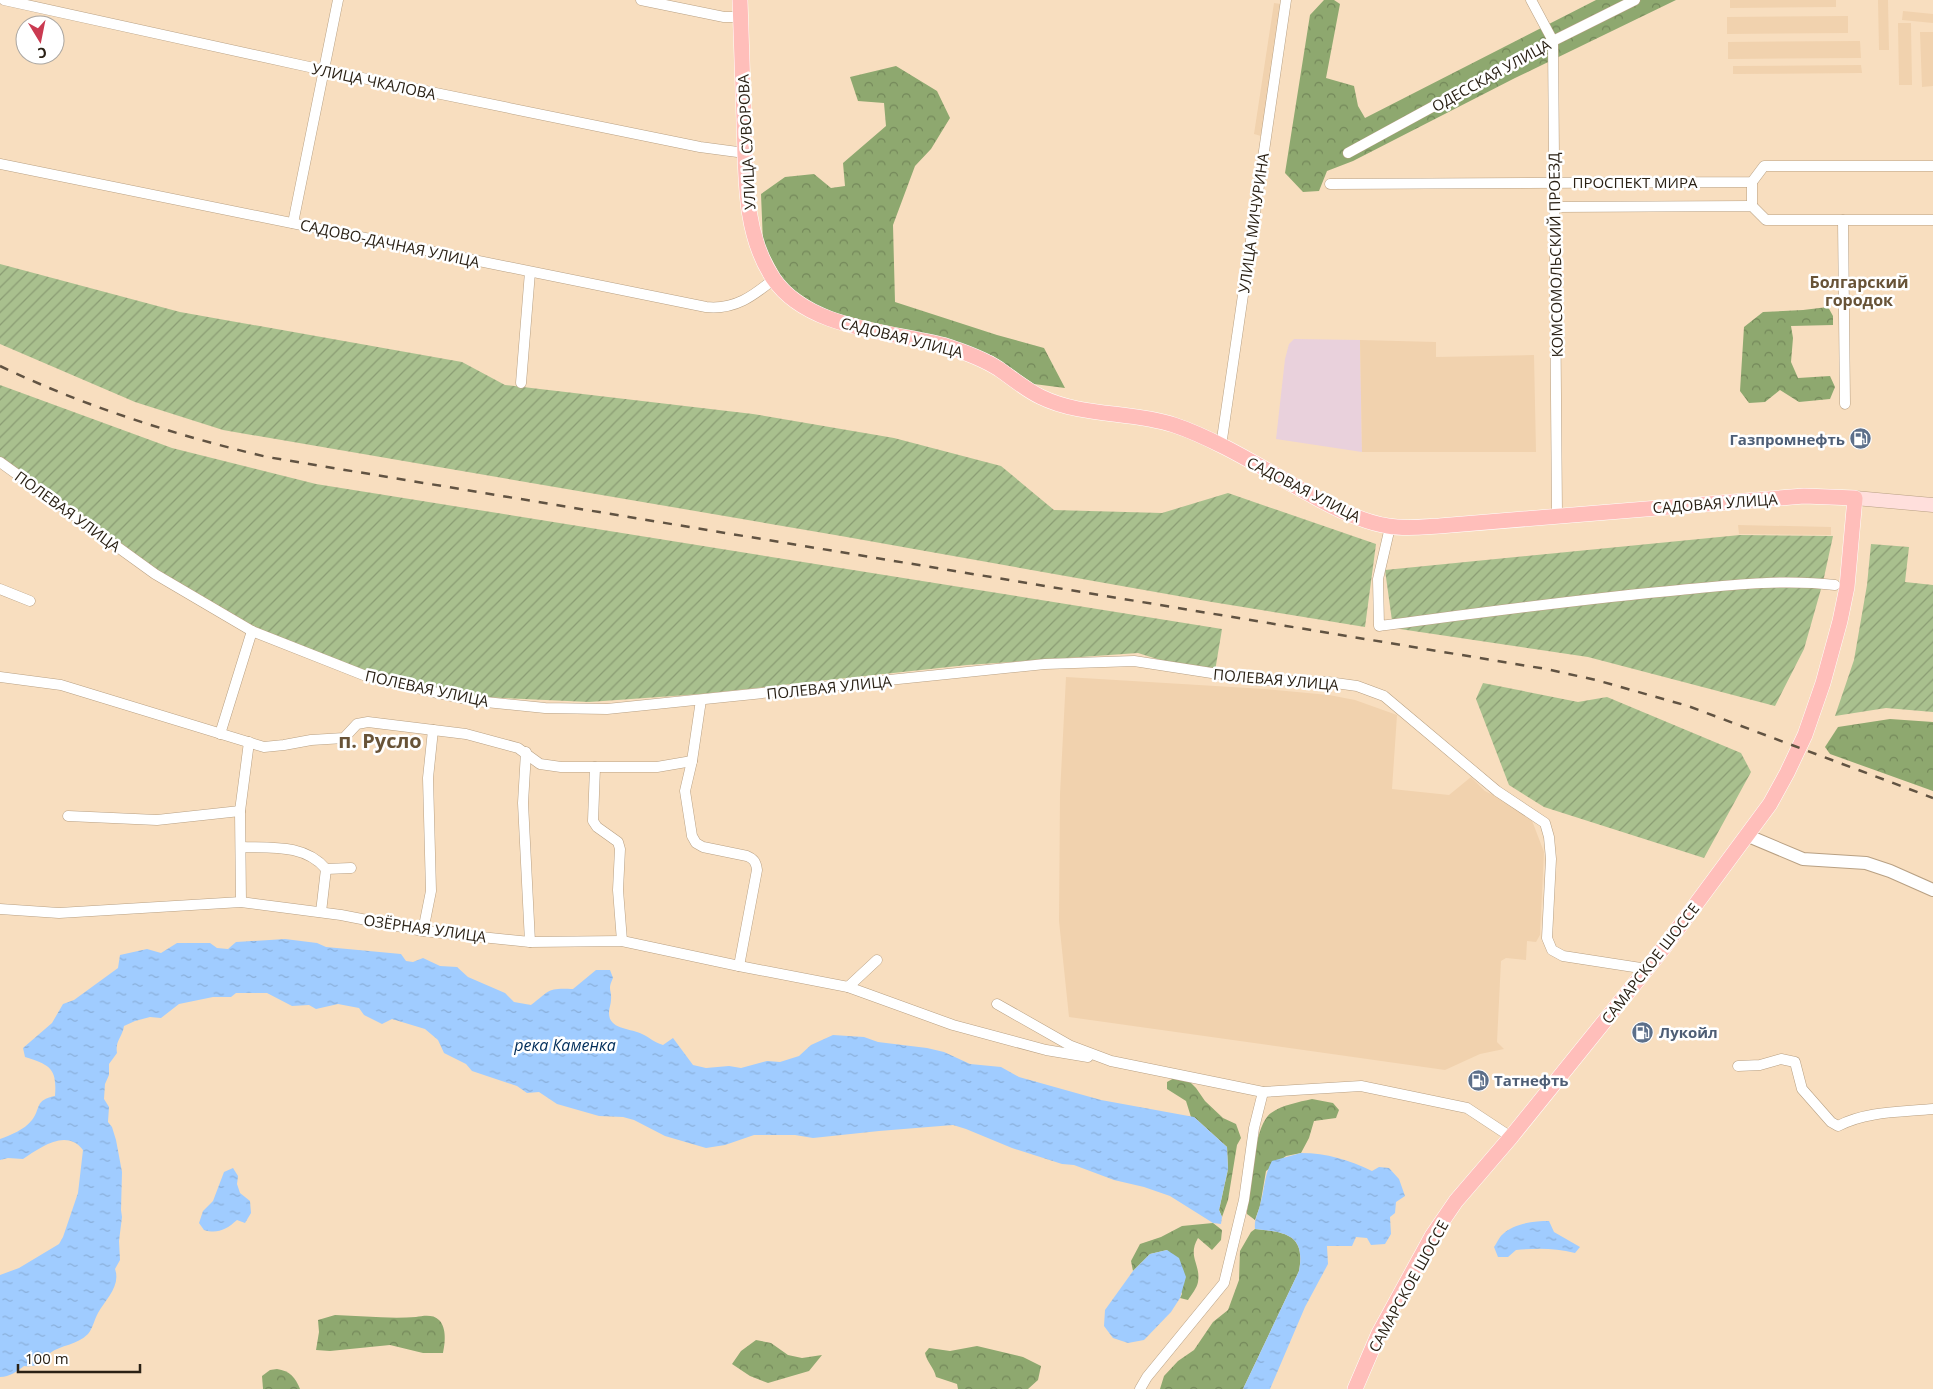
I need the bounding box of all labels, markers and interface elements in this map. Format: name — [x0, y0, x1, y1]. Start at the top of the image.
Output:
north arrow — [15, 15, 65, 65]
street label: ОДЕССКАЯ УЛИЦА — [1428, 34, 1554, 116]
text: С — [36, 43, 48, 63]
street label: УЛИЦА ЧКАЛОВА — [310, 58, 438, 104]
street label: УЛИЦА СУВОРОВА — [732, 73, 760, 210]
street label: УЛИЦА МИЧУРИНА — [1233, 151, 1273, 294]
street label: КОМСОМОЛЬСКИЙ ПРОЕЗД — [1543, 152, 1567, 358]
street label: ПРОСПЕКТ МИРА — [1572, 172, 1698, 192]
street label: САДОВО-ДАЧНАЯ УЛИЦА — [298, 214, 482, 272]
district label: Болгарский городок — [1809, 271, 1909, 311]
street label: САДОВАЯ УЛИЦА — [839, 312, 966, 362]
fuel station icon: Газпромнефть — [1849, 427, 1873, 451]
place label: Газпромнефть — [1729, 429, 1845, 449]
street label: САДОВАЯ УЛИЦА — [1244, 452, 1365, 527]
street label: ПОЛЕВАЯ УЛИЦА — [11, 466, 125, 556]
street label: САДОВАЯ УЛИЦА — [1652, 489, 1779, 517]
street label: ПОЛЕВАЯ УЛИЦА — [1212, 664, 1340, 694]
street label: ПОЛЕВАЯ УЛИЦА — [363, 665, 491, 711]
street label: ПОЛЕВАЯ УЛИЦА — [765, 670, 893, 704]
district label: п. Русло — [338, 727, 422, 754]
street label: САМАРСКОЕ ШОССЕ — [1597, 899, 1703, 1027]
street label: ОЗЁРНАЯ УЛИЦА — [362, 910, 488, 947]
fuel station icon: Лукойл — [1631, 1020, 1655, 1044]
place label: Лукойл — [1659, 1022, 1718, 1042]
water label: река Каменка — [513, 1034, 616, 1056]
fuel station icon: Татнефть — [1466, 1068, 1490, 1092]
place label: Татнефть — [1494, 1070, 1569, 1090]
street label: САМАРСКОЕ ШОССЕ — [1363, 1217, 1453, 1355]
scale bar — [18, 1342, 140, 1374]
text: 100 m — [25, 1348, 69, 1368]

